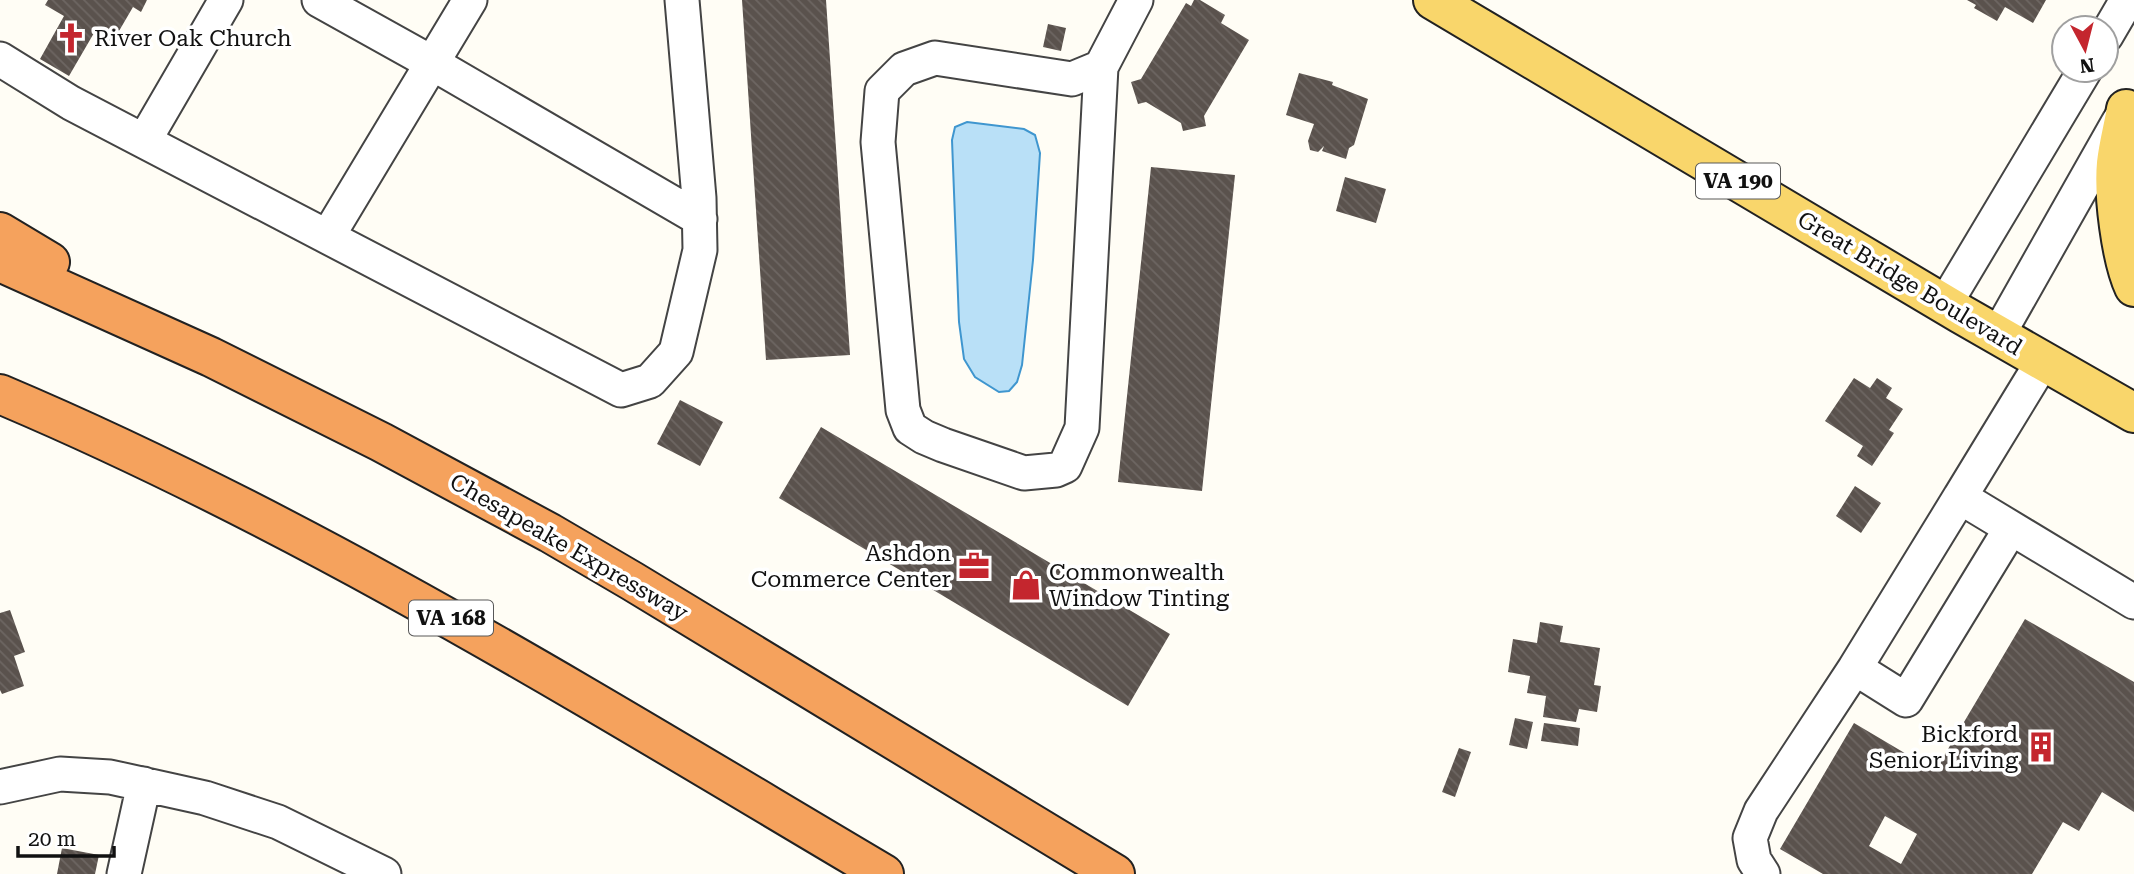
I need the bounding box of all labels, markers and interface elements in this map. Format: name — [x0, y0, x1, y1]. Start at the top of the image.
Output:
north arrow — [2050, 14, 2120, 84]
church icon: River Oak Church — [54, 21, 88, 55]
place label: River Oak Church — [94, 25, 292, 52]
text: N — [2078, 53, 2096, 78]
road number: VA 190 — [1696, 164, 1780, 198]
street label: Great Bridge Boulevard — [1793, 206, 2027, 361]
street label: Chesapeake Expressway — [445, 468, 693, 627]
place label: Ashdon Commerce Center — [751, 540, 951, 593]
office icon: Ashdon Commerce Center — [957, 549, 991, 583]
place label: Commonwealth Window Tinting — [1049, 559, 1229, 612]
shop icon: Commonwealth Window Tinting — [1009, 568, 1043, 602]
road number: VA 168 — [409, 600, 493, 636]
place label: Bickford Senior Living — [1869, 721, 2018, 774]
building icon: Bickford Senior Living — [2024, 730, 2058, 764]
scale bar — [18, 814, 114, 858]
text: 20 m — [28, 827, 76, 851]

